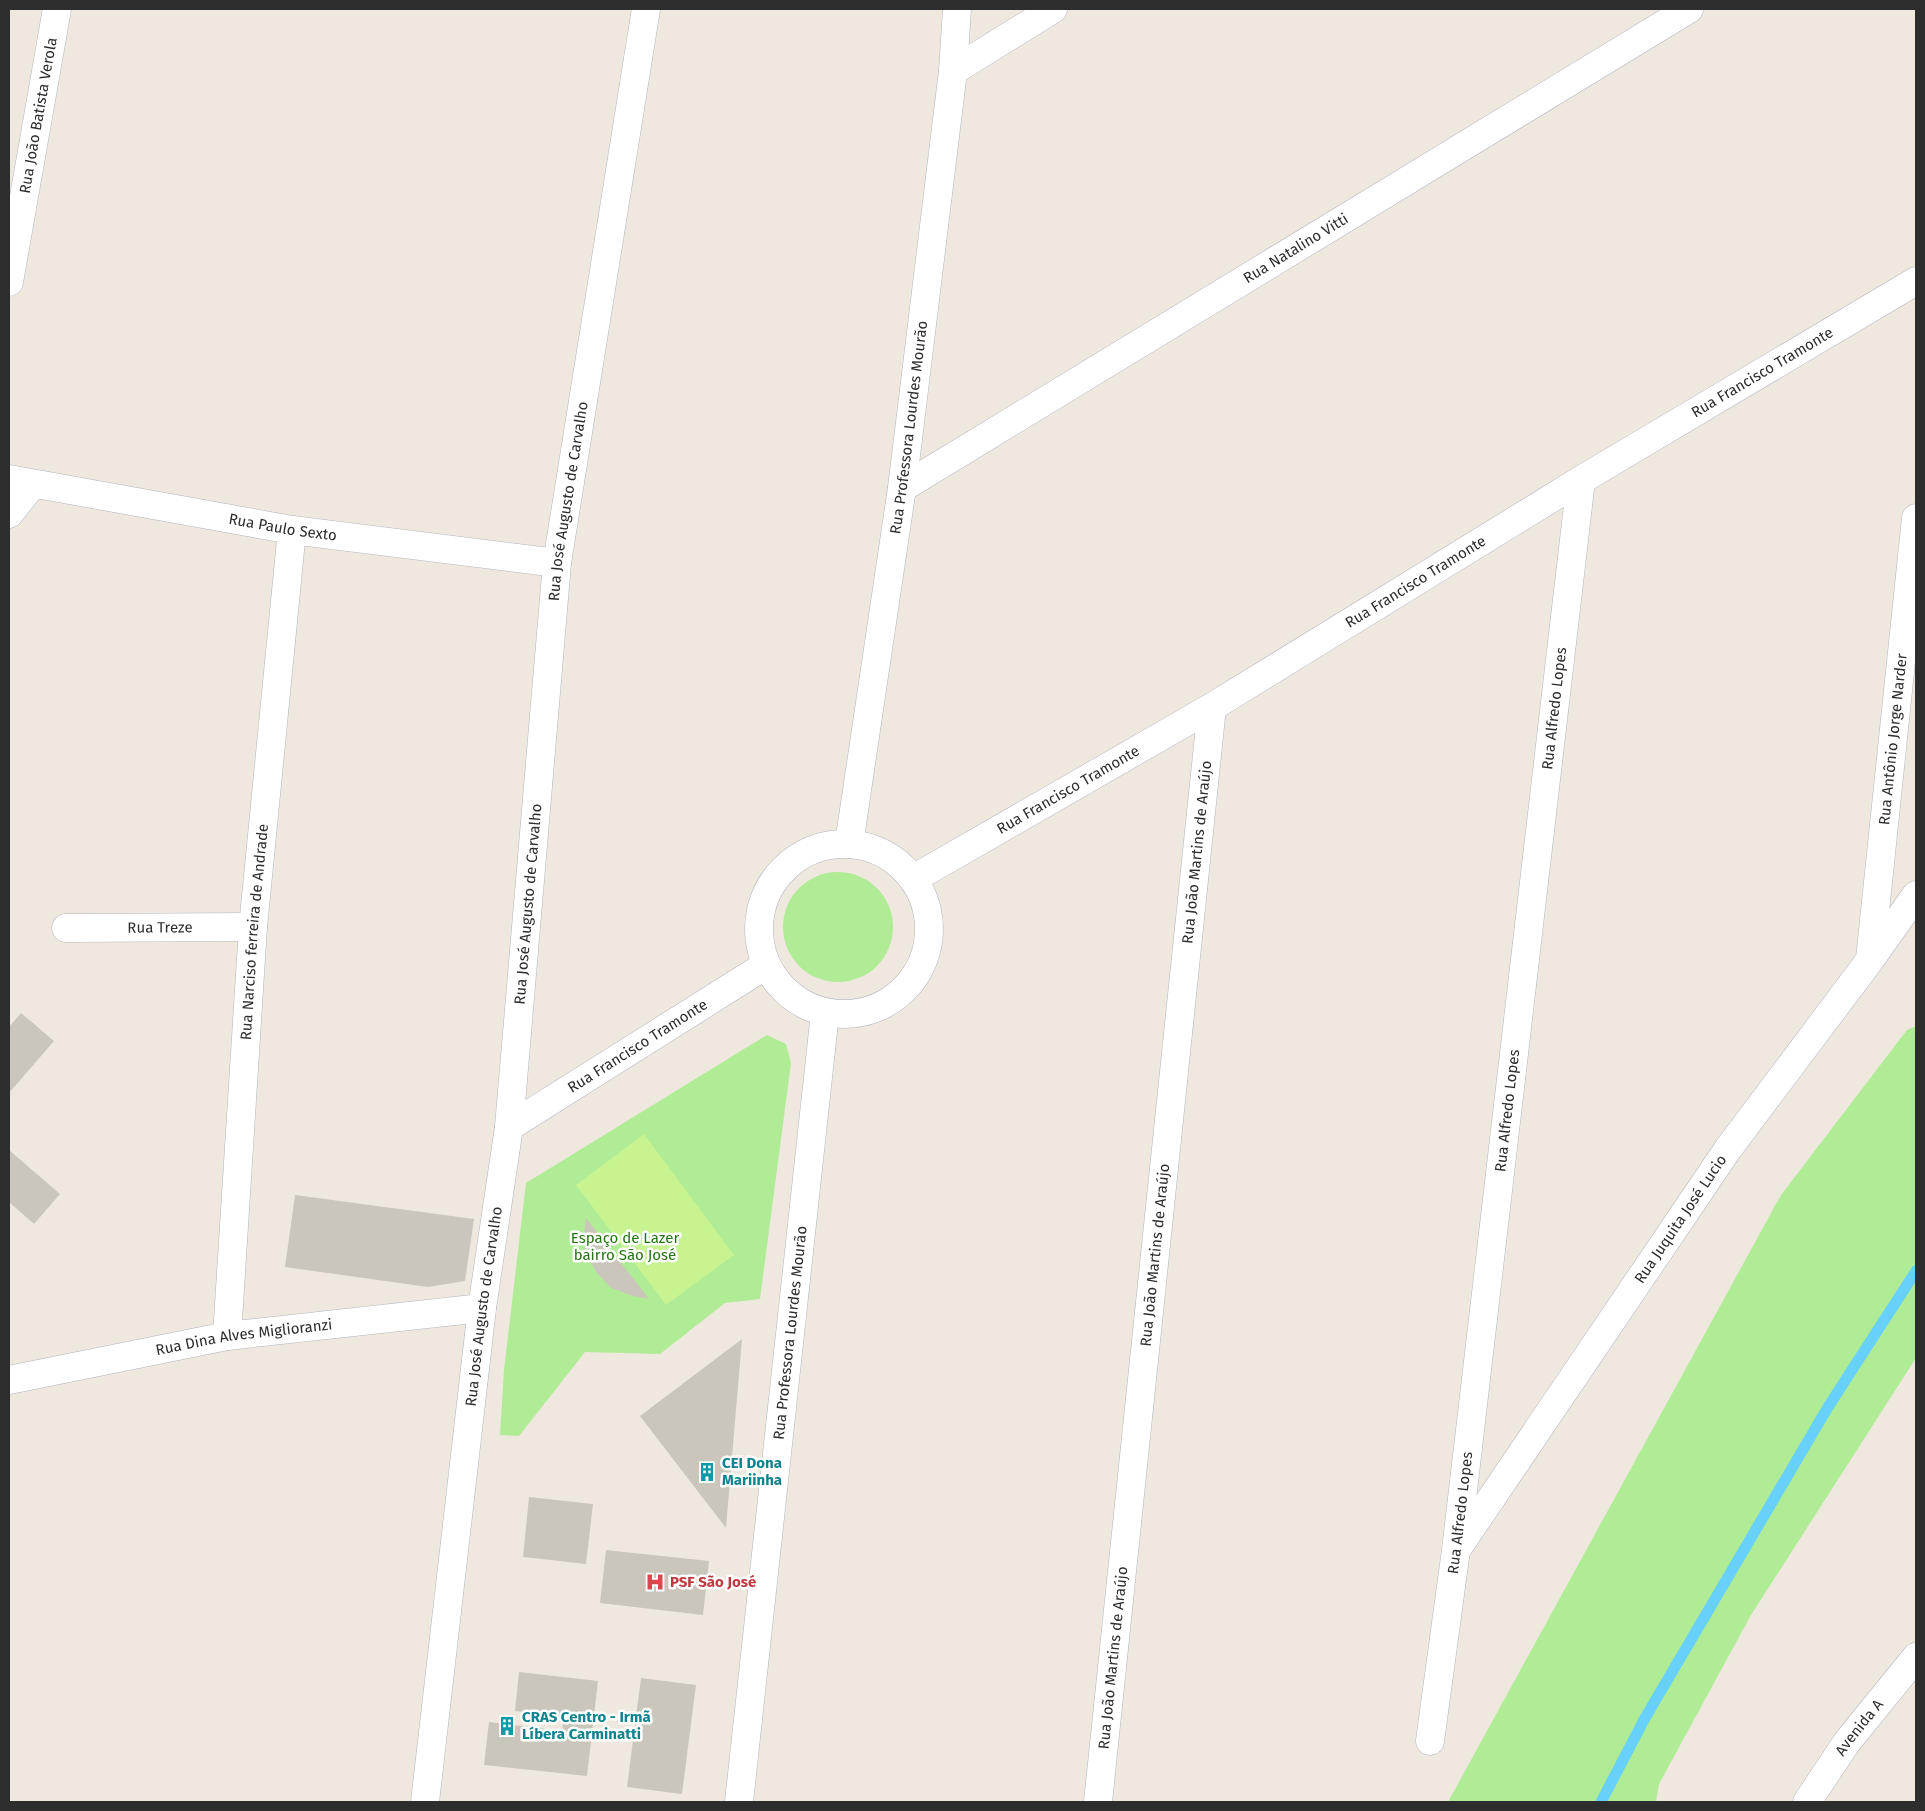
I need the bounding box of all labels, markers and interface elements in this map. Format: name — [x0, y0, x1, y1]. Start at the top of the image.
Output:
street label: Rua João Batista Verola — [16, 36, 61, 195]
street label: Rua Natalino Vitti — [1240, 210, 1352, 287]
street label: Rua Professora Lourdes Mourão — [886, 320, 931, 535]
street label: Rua Francisco Tramonte — [1688, 323, 1836, 421]
street label: Rua José Augusto de Carvalho — [545, 400, 592, 602]
street label: Rua Paulo Sexto — [227, 510, 338, 545]
street label: Rua Francisco Tramonte — [1342, 532, 1489, 632]
street label: Rua Alfredo Lopes — [1538, 646, 1570, 771]
street label: Rua Antônio Jorge Narder — [1875, 652, 1911, 826]
street label: Rua Francisco Tramonte — [994, 742, 1143, 838]
street label: Rua João Martins de Araújo — [1178, 760, 1215, 945]
street label: Rua José Augusto de Carvalho — [510, 803, 545, 1005]
street label: Rua Narciso ferreira de Andrade — [237, 823, 272, 1041]
street label: Rua Treze — [127, 918, 193, 937]
street label: Rua Francisco Tramonte — [564, 995, 711, 1097]
street label: Rua Alfredo Lopes — [1491, 1048, 1523, 1173]
street label: Rua Juquita José Lucio — [1631, 1151, 1730, 1287]
street label: Rua João Martins de Araújo — [1136, 1162, 1173, 1347]
street label: Rua José Augusto de Carvalho — [462, 1205, 506, 1408]
street label: Rua Professora Lourdes Mourão — [770, 1225, 811, 1441]
park label: Espaço de Lazer bairro São José — [571, 1229, 679, 1264]
street label: Rua Dina Alves Miglioranzi — [154, 1316, 333, 1359]
street label: Rua Alfredo Lopes — [1444, 1451, 1476, 1575]
place label: CEI Dona Mariinha — [722, 1454, 782, 1489]
building icon: CEI Dona Mariinha — [696, 1461, 718, 1483]
street label: Rua João Martins de Araújo — [1095, 1565, 1131, 1750]
hospital icon: PSF São José — [644, 1571, 666, 1593]
place label: PSF São José — [670, 1573, 756, 1591]
street label: Avenida A — [1831, 1695, 1887, 1759]
place label: CRAS Centro - Irmã Líbera Carminatti — [522, 1708, 651, 1743]
building icon: CRAS Centro - Irmã Líbera Carminatti — [496, 1715, 518, 1737]

